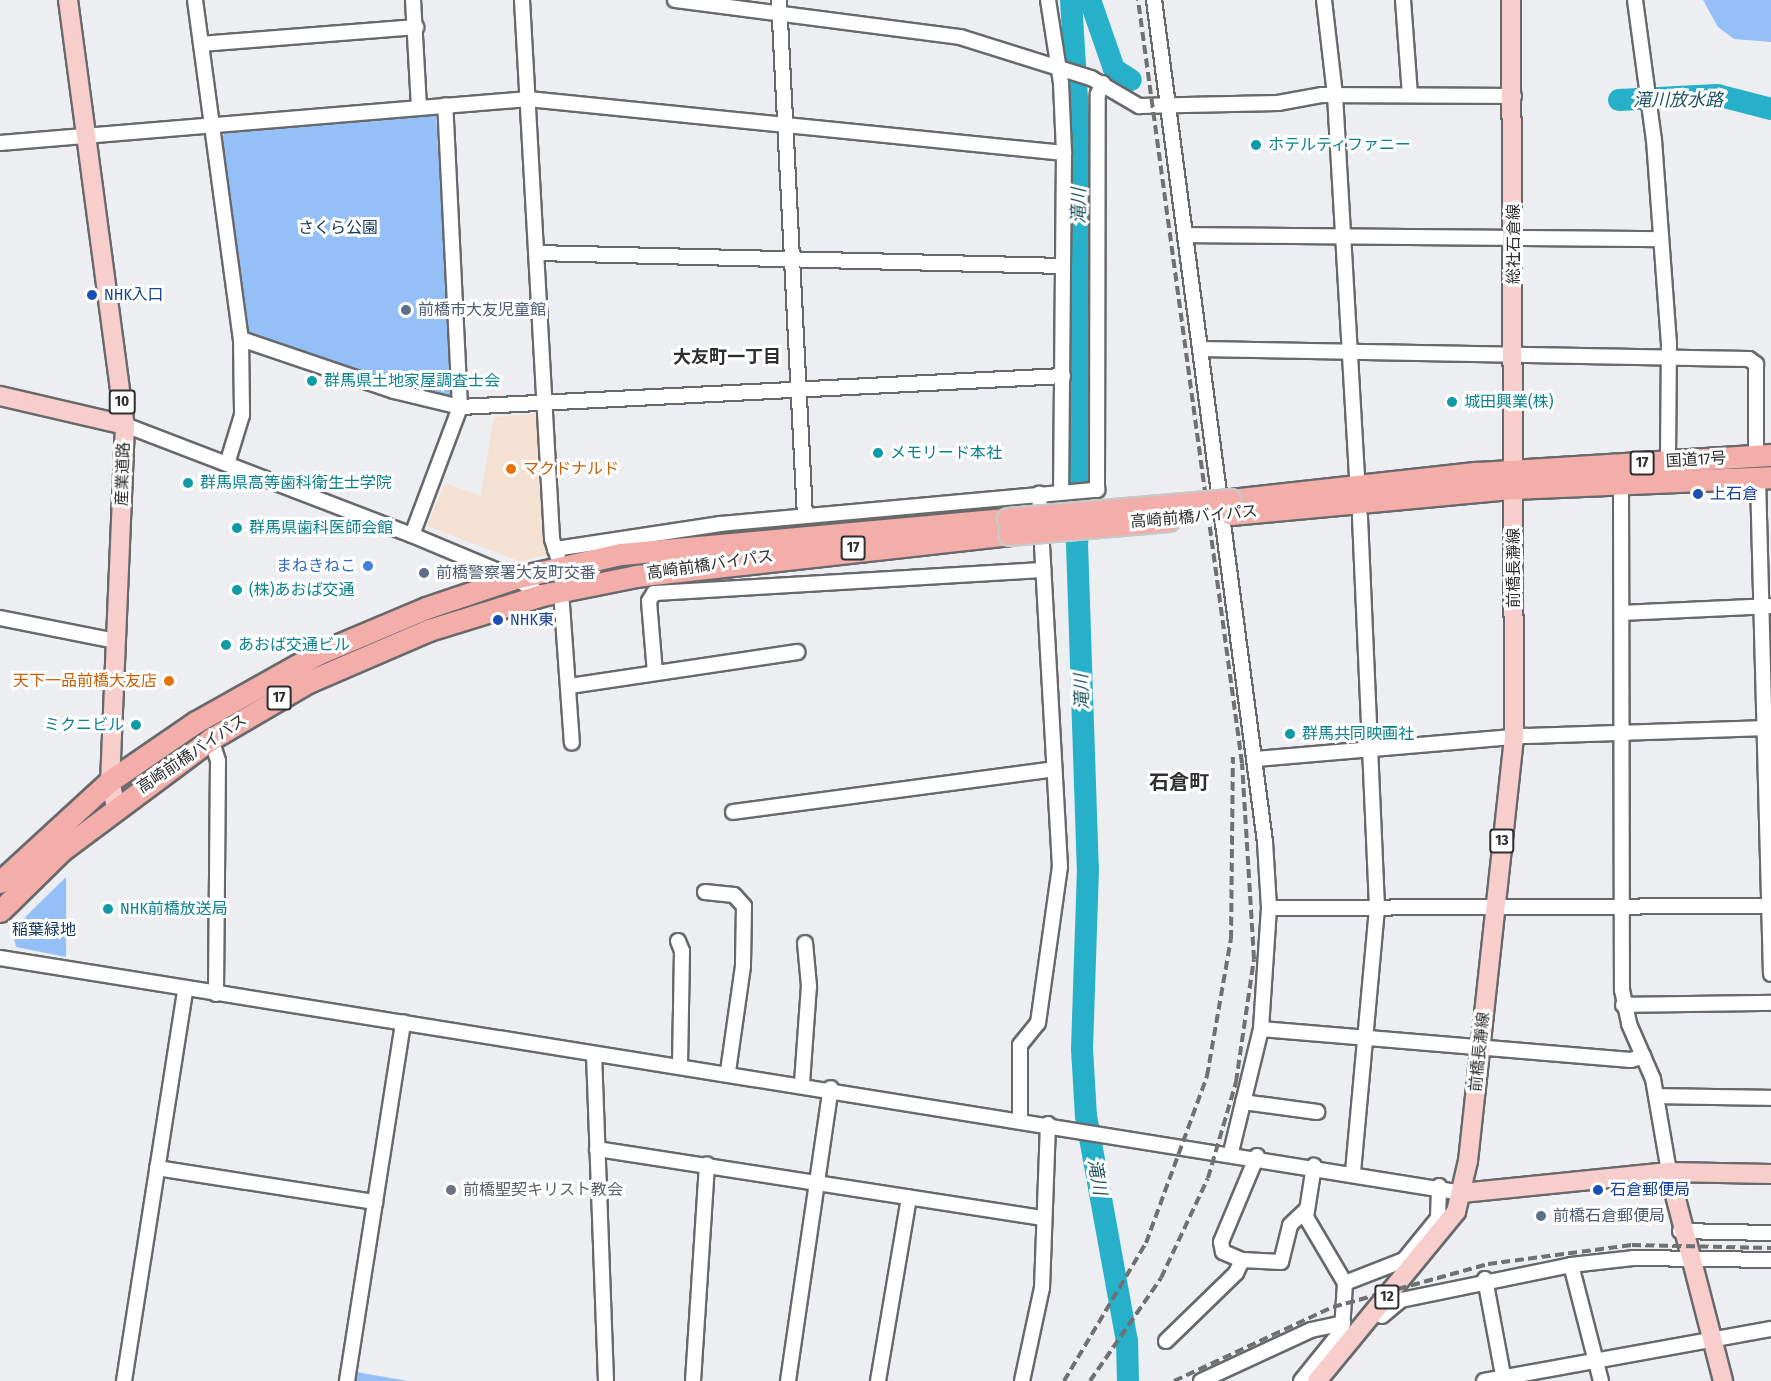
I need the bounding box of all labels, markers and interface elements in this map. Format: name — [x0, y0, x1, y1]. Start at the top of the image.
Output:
water label: 滝川放水路 — [1633, 89, 1723, 111]
place label: ホテルティファニー — [1268, 135, 1412, 155]
marker: ホテルティファニー — [1249, 138, 1263, 152]
water label: 滝川 — [1068, 188, 1090, 224]
street label: 総社石倉線 — [1504, 204, 1524, 284]
park label: さくら公園 — [298, 218, 378, 238]
place label: NHK入口 — [104, 285, 164, 305]
marker: NHK入口 — [85, 288, 99, 302]
place label: 前橋市大友児童館 — [418, 300, 546, 320]
marker: 前橋市大友児童館 — [399, 303, 413, 317]
district label: 大友町一丁目 — [673, 346, 781, 368]
place label: 群馬県土地家屋調査士会 — [324, 371, 500, 391]
marker: 群馬県土地家屋調査士会 — [305, 374, 319, 388]
road number: 10 — [108, 390, 136, 414]
place label: 城田興業(株) — [1464, 392, 1553, 412]
marker: 城田興業(株) — [1445, 395, 1459, 409]
street label: 産業道路 — [112, 442, 134, 506]
place label: メモリード本社 — [890, 443, 1002, 463]
marker: メモリード本社 — [871, 446, 885, 460]
street label: 国道17号 — [1665, 449, 1727, 471]
road number: 17 — [1628, 451, 1656, 475]
place label: マクドナルド — [523, 459, 619, 479]
marker: マクドナルド — [504, 462, 518, 476]
place label: 群馬県高等歯科衛生士学院 — [200, 473, 392, 493]
marker: 群馬県高等歯科衛生士学院 — [181, 476, 195, 490]
place label: 上石倉 — [1710, 484, 1758, 504]
marker: 上石倉 — [1691, 487, 1705, 501]
street label: 高崎前橋バイパス — [1129, 502, 1259, 532]
place label: 群馬県歯科医師会館 — [249, 518, 393, 538]
marker: 群馬県歯科医師会館 — [230, 521, 244, 535]
street label: 前橋長瀞線 — [1504, 528, 1524, 608]
road number: 17 — [840, 536, 866, 560]
street label: 高崎前橋バイパス — [645, 547, 775, 583]
place label: まねきねこ — [276, 556, 356, 576]
marker: まねきねこ — [361, 559, 375, 573]
place label: 前橋警察署大友町交番 — [436, 563, 596, 583]
marker: 前橋警察署大友町交番 — [417, 566, 431, 580]
place label: (株)あおば交通 — [249, 580, 354, 600]
marker: (株)あおば交通 — [230, 583, 244, 597]
place label: NHK東 — [510, 610, 554, 630]
marker: NHK東 — [491, 613, 505, 627]
place label: あおば交通ビル — [238, 635, 350, 655]
marker: あおば交通ビル — [219, 638, 233, 652]
place label: 天下一品前橋大友店 — [13, 671, 157, 691]
marker: 天下一品前橋大友店 — [162, 674, 176, 688]
water label: 滝川 — [1071, 674, 1093, 710]
road number: 17 — [266, 686, 292, 710]
street label: 高崎前橋バイパス — [134, 710, 250, 798]
place label: ミクニビル — [44, 715, 124, 735]
marker: ミクニビル — [129, 718, 143, 732]
place label: 群馬共同映画社 — [1302, 724, 1414, 744]
marker: 群馬共同映画社 — [1283, 727, 1297, 741]
district label: 石倉町 — [1149, 770, 1209, 794]
road number: 13 — [1488, 829, 1516, 853]
place label: NHK前橋放送局 — [120, 899, 228, 919]
marker: NHK前橋放送局 — [101, 902, 115, 916]
park label: 稲葉緑地 — [12, 920, 76, 940]
street label: 前橋長瀞線 — [1466, 1011, 1494, 1093]
water label: 滝川 — [1083, 1157, 1111, 1197]
place label: 前橋聖契キリスト教会 — [463, 1180, 623, 1200]
place label: 石倉郵便局 — [1610, 1180, 1690, 1200]
marker: 前橋聖契キリスト教会 — [444, 1183, 458, 1197]
marker: 石倉郵便局 — [1591, 1183, 1605, 1197]
place label: 前橋石倉郵便局 — [1553, 1206, 1665, 1226]
marker: 前橋石倉郵便局 — [1534, 1209, 1548, 1223]
road number: 12 — [1374, 1285, 1400, 1309]

